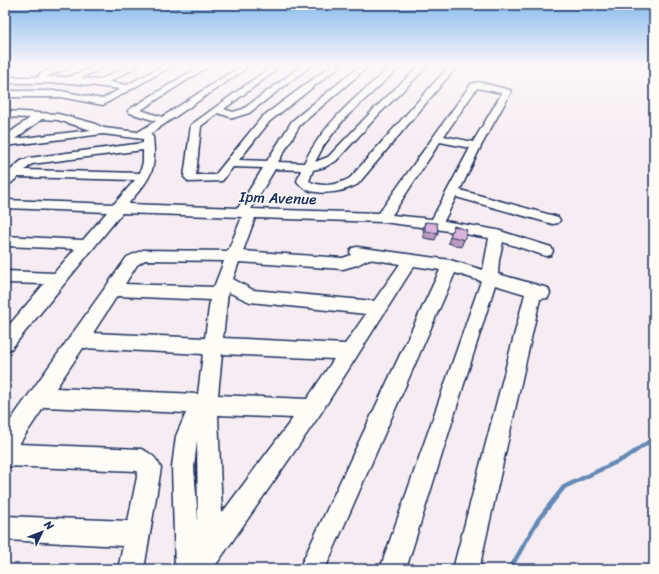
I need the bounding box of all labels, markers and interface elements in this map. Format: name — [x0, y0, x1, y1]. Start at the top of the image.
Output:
street label: Ipm Avenue — [238, 184, 317, 212]
north arrow — [22, 512, 62, 552]
text: N — [39, 516, 59, 535]

